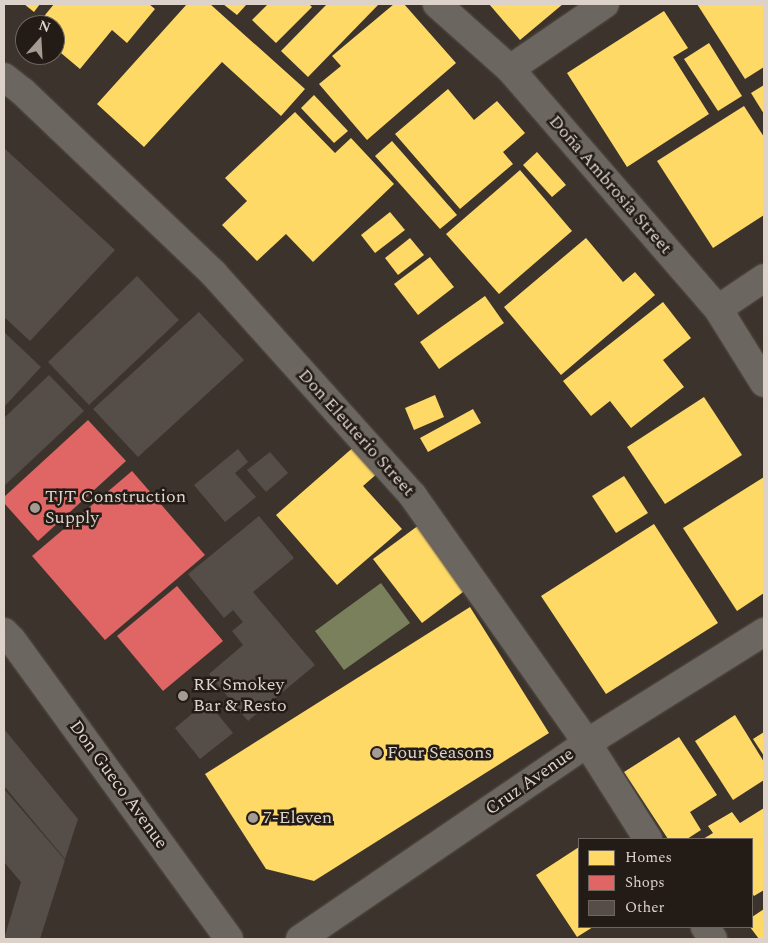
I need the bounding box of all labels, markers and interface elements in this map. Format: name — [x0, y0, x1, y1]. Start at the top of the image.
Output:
north arrow — [15, 15, 65, 65]
text: N — [36, 15, 54, 38]
street label: Doña Ambrosia Street — [544, 111, 676, 259]
street label: Don Eleuterio Street — [293, 365, 419, 501]
place label: TJT Construction Supply — [45, 487, 186, 530]
marker: TJT Construction Supply — [29, 502, 41, 514]
place label: RK Smokey Bar & Resto — [193, 675, 287, 718]
marker: RK Smokey Bar & Resto — [177, 690, 189, 702]
street label: Don Gueco Avenue — [64, 717, 172, 853]
place label: Four Seasons — [387, 742, 492, 764]
street label: Cruz Avenue — [482, 744, 578, 820]
marker: Four Seasons — [371, 747, 383, 759]
place label: 7-Eleven — [263, 807, 332, 829]
marker: 7-Eleven — [247, 812, 259, 824]
legend — [578, 838, 753, 928]
text: Homes — [625, 846, 672, 869]
text: Shops — [625, 871, 665, 894]
text: Other — [625, 896, 664, 919]

